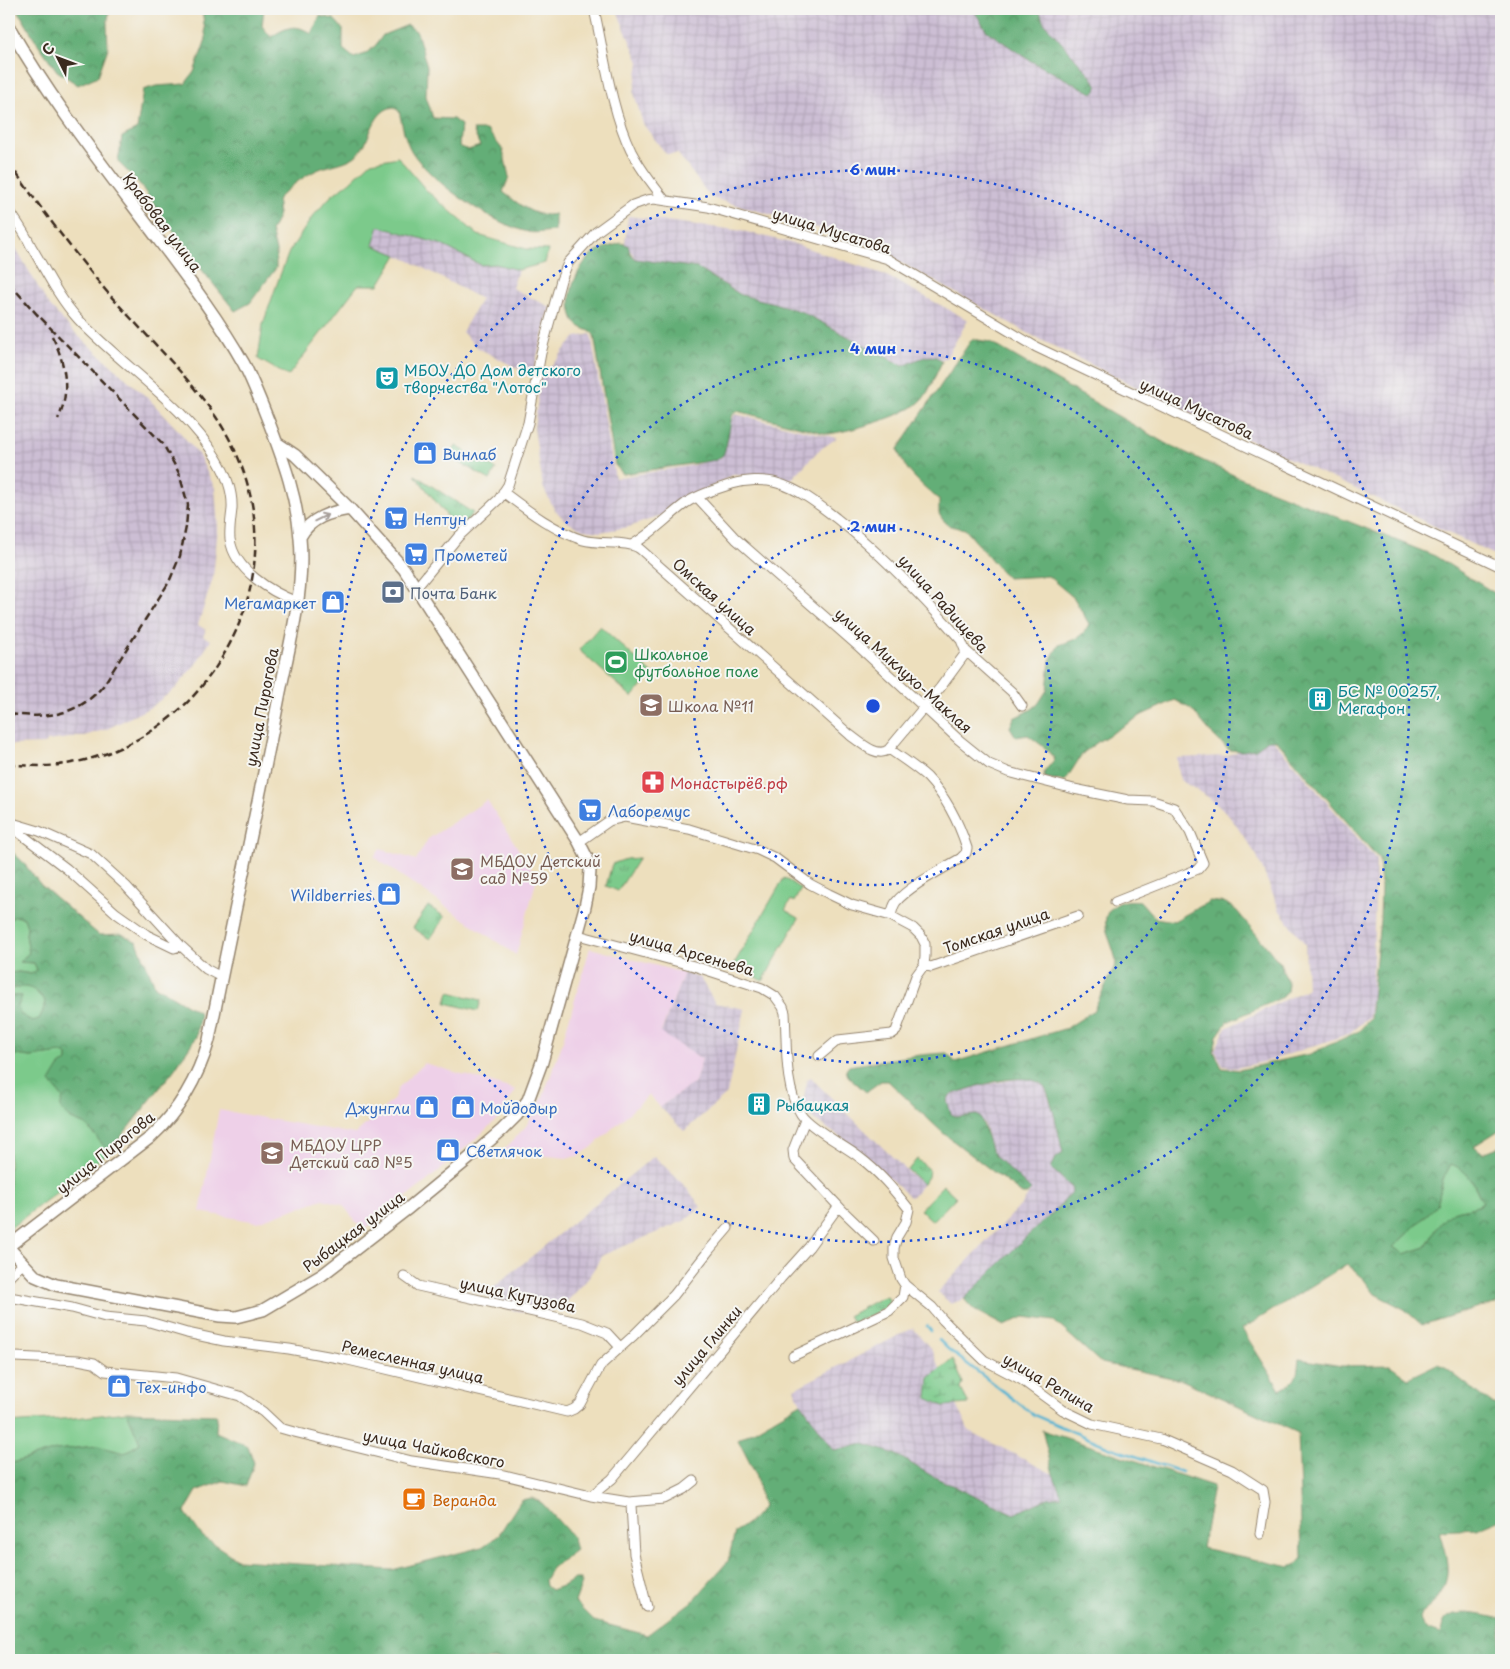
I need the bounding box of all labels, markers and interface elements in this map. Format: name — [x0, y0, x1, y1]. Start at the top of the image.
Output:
north arrow — [32, 32, 82, 82]
text: С — [37, 38, 59, 60]
text: 6 мин — [850, 157, 897, 180]
street label: Крабовая улица — [118, 167, 208, 277]
street label: улица Мусатова — [770, 201, 895, 259]
text: 4 мин — [850, 336, 896, 359]
place label: МБОУ ДО Дом детского творчества "Лотос" — [404, 358, 581, 398]
theatre icon: МБОУ ДО Дом детского творчества "Лотос" — [374, 365, 400, 391]
street label: улица Мусатова — [1136, 372, 1258, 445]
shop icon: Винлаб — [412, 440, 438, 466]
place label: Винлаб — [442, 442, 496, 465]
supermarket icon: Нептун — [383, 505, 409, 531]
place label: Нептун — [414, 507, 467, 530]
one-way arrow — [313, 512, 328, 522]
text: 2 мин — [850, 514, 897, 537]
supermarket icon: Прометей — [403, 541, 429, 567]
place label: Прометей — [434, 543, 508, 566]
street label: улица Радищева — [893, 549, 995, 658]
street label: Омская улица — [668, 552, 762, 640]
bank icon: Почта Банк — [380, 579, 406, 605]
place label: Почта Банк — [410, 581, 497, 604]
shop icon: Мегамаркет — [320, 589, 346, 615]
place label: Мегамаркет — [224, 591, 317, 614]
street label: улица Миклухо-Маклая — [830, 602, 978, 738]
place label: Школьное футбольное поле — [634, 642, 759, 682]
street label: улица Пирогова — [238, 645, 284, 768]
sports icon: Школьное футбольное поле — [603, 649, 629, 675]
place label: БС № 00257, Мегафон — [1338, 679, 1440, 719]
building icon: БС № 00257, Мегафон — [1307, 686, 1333, 712]
school or university icon: Школа №11 — [638, 692, 664, 718]
place label: Школа №11 — [668, 694, 754, 717]
centre of rings — [864, 697, 882, 715]
pharmacy icon: Монастырёв.рф — [640, 769, 666, 795]
place label: Монастырёв.рф — [670, 771, 788, 794]
supermarket icon: Лаборемус — [577, 797, 603, 823]
place label: Лаборемус — [608, 799, 691, 822]
place label: МБДОУ Детский сад №59 — [480, 849, 601, 889]
school or university icon: МБДОУ Детский сад №59 — [449, 856, 475, 882]
shop icon: Wildberries — [376, 881, 402, 907]
place label: Wildberries — [291, 883, 372, 906]
street label: Томская улица — [940, 901, 1053, 959]
street label: улица Арсеньева — [627, 923, 758, 981]
building icon: Рыбацкая — [746, 1091, 772, 1117]
place label: Рыбацкая — [776, 1093, 849, 1116]
shop icon: Джунгли — [414, 1094, 440, 1120]
shop icon: Мойдодыр — [450, 1094, 476, 1120]
place label: Джунгли — [345, 1096, 410, 1119]
place label: Мойдодыр — [480, 1096, 557, 1119]
street label: улица Пирогова — [51, 1105, 160, 1199]
place label: МБДОУ ЦРР Детский сад №5 — [289, 1133, 413, 1173]
shop icon: Светлячок — [435, 1137, 461, 1163]
place label: Светлячок — [466, 1139, 542, 1162]
school or university icon: МБДОУ ЦРР Детский сад №5 — [259, 1140, 285, 1166]
street label: Рыбацкая улица — [297, 1185, 409, 1277]
street label: улица Кутузова — [458, 1271, 579, 1318]
street label: улица Глинки — [666, 1300, 746, 1390]
street label: Ремесленная улица — [340, 1333, 487, 1389]
street label: улица Репина — [999, 1346, 1100, 1418]
shop icon: Тех-инфо — [106, 1373, 132, 1399]
place label: Тех-инфо — [136, 1375, 207, 1398]
street label: улица Чайковского — [361, 1423, 507, 1473]
cafe icon: Веранда — [401, 1486, 427, 1512]
place label: Веранда — [432, 1488, 497, 1511]

